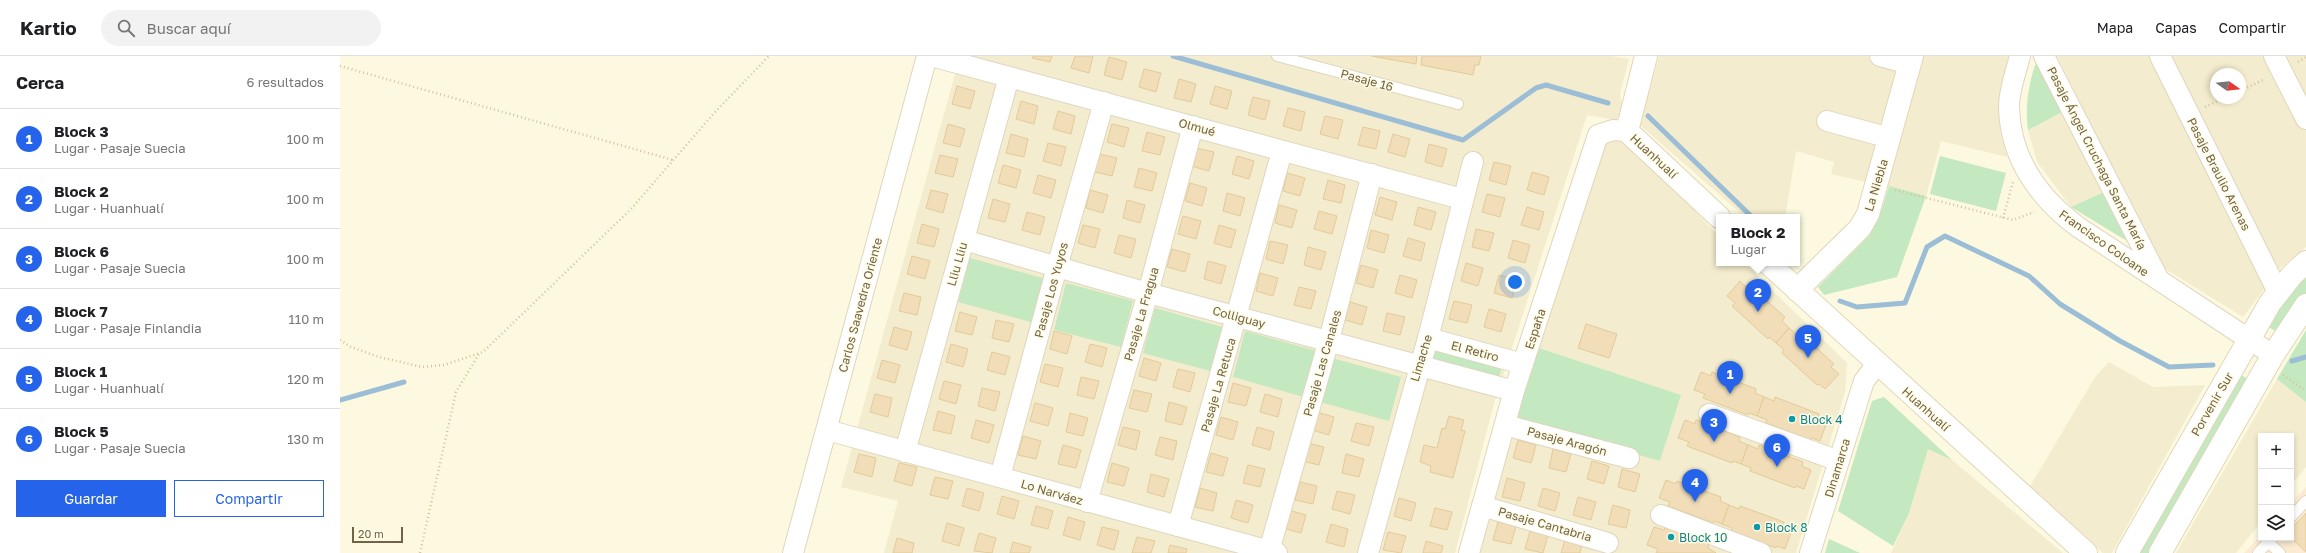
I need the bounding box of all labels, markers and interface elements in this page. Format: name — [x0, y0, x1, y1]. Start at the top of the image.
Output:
search box — [101, 10, 381, 46]
text: Kartio — [20, 16, 77, 39]
icon: search — [115, 17, 137, 39]
text: Buscar aquí — [147, 19, 231, 37]
text: Mapa — [2097, 19, 2133, 36]
text: Capas — [2155, 19, 2197, 36]
text: Compartir — [2219, 19, 2286, 36]
street label: Pasaje Ángel Cruchaga Santa María — [2044, 64, 2150, 252]
street label: Pasaje 16 — [1339, 66, 1395, 94]
north arrow — [2210, 68, 2246, 104]
text: Cerca — [16, 72, 64, 93]
text: 6 resultados — [247, 74, 324, 90]
street label: Olmué — [1177, 115, 1217, 139]
street label: Pasaje Braulio Arenas — [2184, 115, 2254, 233]
text: Block 3 — [54, 122, 109, 140]
street label: Huanhualí — [1627, 130, 1681, 182]
text: 1 — [26, 131, 32, 147]
text: 100 m — [287, 131, 324, 147]
text: Lugar · Pasaje Suecia — [54, 140, 186, 156]
street label: La Niebla — [1861, 157, 1891, 213]
text: Block 2 — [54, 182, 109, 200]
text: 2 — [25, 191, 33, 207]
text: 100 m — [287, 191, 324, 207]
text: Lugar · Huanhualí — [54, 200, 164, 216]
street label: Francisco Coloane — [2056, 206, 2152, 280]
popup — [1716, 214, 1800, 266]
text: Block 2 — [1731, 223, 1785, 241]
street label: Carlos Saavedra Oriente — [835, 236, 885, 374]
street label: Lliu Lliu — [944, 240, 970, 288]
street label: Pasaje Los Yuyos — [1031, 241, 1071, 339]
text: Lugar — [1731, 241, 1766, 257]
text: Block 6 — [54, 242, 109, 260]
text: 3 — [25, 251, 33, 267]
text: 100 m — [287, 251, 324, 267]
text: Lugar · Pasaje Suecia — [54, 260, 186, 276]
street label: Pasaje La Fragua — [1120, 265, 1162, 363]
your location — [1505, 272, 1525, 292]
pin: 2 — [1745, 279, 1771, 312]
text: Block 7 — [54, 302, 108, 320]
street label: Colliguay — [1211, 303, 1267, 331]
street label: España — [1521, 307, 1549, 351]
street label: Pasaje Las Canales — [1300, 308, 1344, 418]
text: 4 — [25, 311, 33, 327]
text: 110 m — [289, 311, 324, 327]
text: Lugar · Pasaje Finlandia — [54, 320, 202, 336]
pin: 5 — [1795, 325, 1821, 358]
street label: Limache — [1407, 333, 1435, 383]
street label: Pasaje La Retuca — [1197, 336, 1239, 434]
street label: El Retiro — [1449, 337, 1501, 365]
pin: 1 — [1717, 361, 1743, 394]
text: Block 1 — [54, 362, 107, 380]
street label: Porvenir Sur — [2188, 369, 2236, 439]
text: 5 — [25, 371, 33, 387]
text: 120 m — [287, 371, 324, 387]
text: Lugar · Huanhualí — [54, 380, 164, 396]
street label: Huanhualí — [1899, 384, 1954, 435]
pin: 3 — [1701, 409, 1727, 442]
place label: Block 4 — [1800, 412, 1843, 427]
marker: Block 4 — [1787, 414, 1797, 424]
text: Block 5 — [54, 422, 109, 440]
street label: Pasaje Aragón — [1525, 423, 1609, 459]
text: 6 — [25, 431, 33, 447]
text: 130 m — [287, 431, 324, 447]
map controls — [2258, 433, 2294, 541]
button: + — [2258, 433, 2294, 469]
pin: 6 — [1764, 434, 1790, 467]
street label: Dinamarca — [1821, 437, 1853, 499]
text: Lugar · Pasaje Suecia — [54, 440, 186, 456]
pin: 4 — [1682, 469, 1708, 502]
button: − — [2258, 469, 2294, 505]
street label: Lo Narváez — [1019, 476, 1085, 508]
button: Guardar — [16, 480, 166, 517]
button: Compartir — [174, 480, 324, 517]
street label: Pasaje Cantabria — [1496, 503, 1594, 545]
button: layers — [2258, 505, 2294, 541]
place label: Block 8 — [1765, 520, 1808, 535]
marker: Block 8 — [1752, 522, 1762, 532]
scale bar — [352, 525, 403, 544]
text: 20 m — [358, 527, 384, 540]
place label: Block 10 — [1679, 530, 1728, 545]
marker: Block 10 — [1666, 532, 1676, 542]

